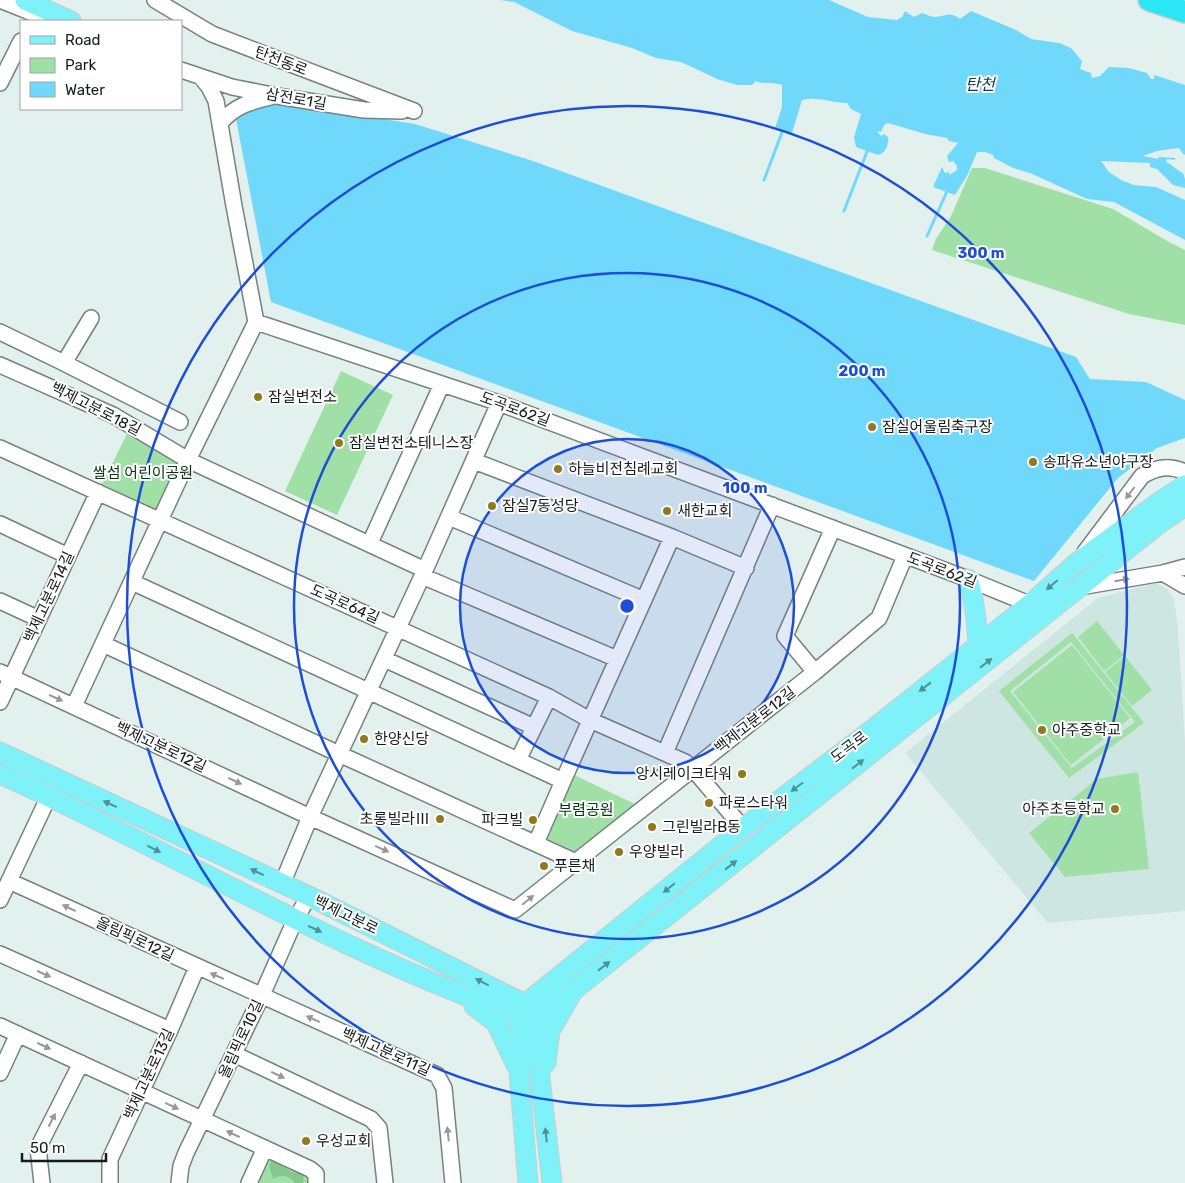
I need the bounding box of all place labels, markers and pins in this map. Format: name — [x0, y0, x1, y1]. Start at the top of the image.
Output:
place label: 잠실변전소 — [268, 388, 337, 406]
marker: 잠실변전소 — [252, 391, 264, 403]
place label: 잠실어울림축구장 — [882, 418, 993, 436]
marker: 잠실어울림축구장 — [866, 421, 878, 433]
place label: 잠실변전소테니스장 — [349, 434, 473, 452]
marker: 잠실변전소테니스장 — [333, 437, 345, 449]
place label: 송파유소년야구장 — [1043, 453, 1154, 471]
marker: 송파유소년야구장 — [1027, 456, 1039, 468]
place label: 하늘비전침례교회 — [568, 460, 678, 478]
marker: 하늘비전침례교회 — [552, 463, 564, 475]
place label: 잠실7동성당 — [502, 497, 579, 515]
marker: 잠실7동성당 — [486, 500, 498, 512]
place label: 새한교회 — [677, 502, 732, 520]
marker: 새한교회 — [661, 505, 673, 517]
centre of rings — [618, 597, 636, 615]
place label: 아주중학교 — [1052, 721, 1121, 739]
marker: 아주중학교 — [1036, 724, 1048, 736]
place label: 한양신당 — [374, 730, 429, 748]
marker: 한양신당 — [358, 733, 370, 745]
place label: 앙시레이크타워 — [635, 765, 732, 783]
marker: 앙시레이크타워 — [736, 768, 748, 780]
place label: 파로스타워 — [719, 794, 788, 812]
marker: 파로스타워 — [703, 797, 715, 809]
place label: 아주초등학교 — [1022, 800, 1105, 818]
marker: 아주초등학교 — [1109, 803, 1121, 815]
place label: 초롱빌라Ⅲ — [360, 810, 430, 828]
place label: 파크빌 — [482, 811, 523, 829]
marker: 초롱빌라Ⅲ — [434, 813, 446, 825]
marker: 파크빌 — [527, 814, 539, 826]
place label: 그린빌라B동 — [662, 818, 741, 836]
marker: 그린빌라B동 — [646, 821, 658, 833]
place label: 우양빌라 — [629, 843, 684, 861]
marker: 우양빌라 — [613, 846, 625, 858]
place label: 푸른채 — [554, 857, 595, 875]
marker: 푸른채 — [538, 860, 550, 872]
place label: 우성교회 — [316, 1132, 371, 1150]
marker: 우성교회 — [300, 1135, 312, 1147]

